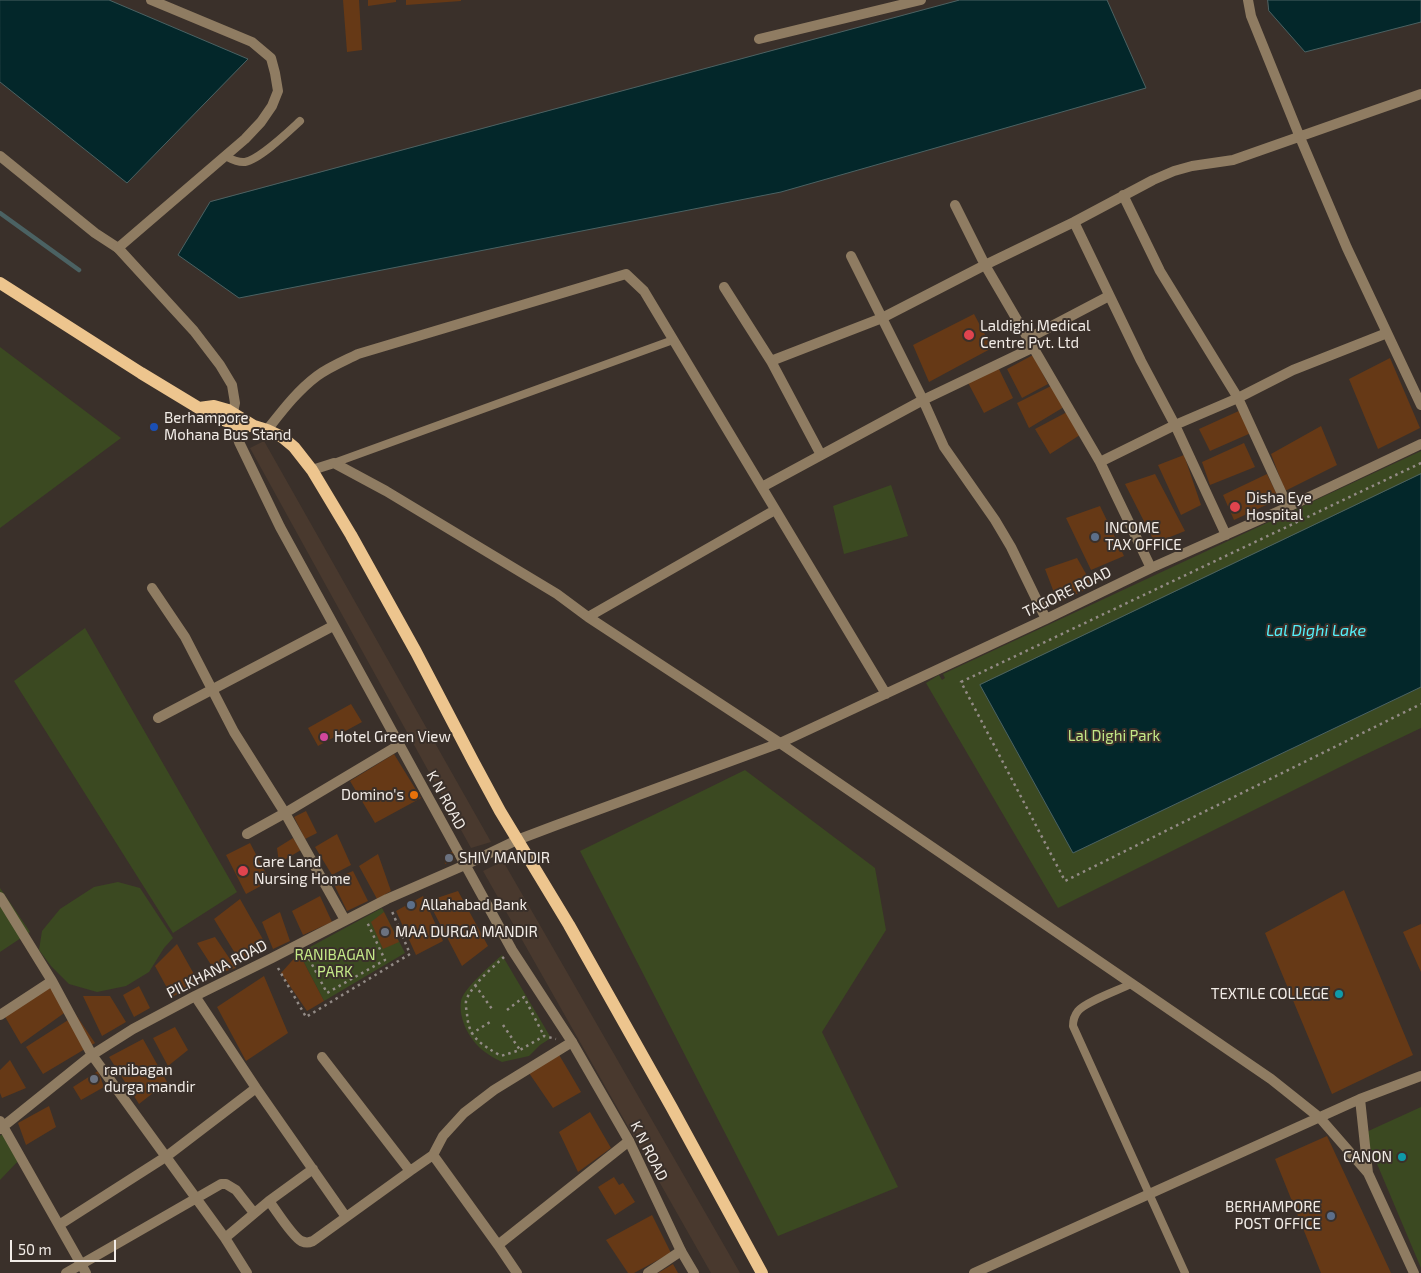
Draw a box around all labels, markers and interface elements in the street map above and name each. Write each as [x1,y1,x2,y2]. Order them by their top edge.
place label: Laldighi Medical Centre Pvt. Ltd [980,317,1090,352]
marker: Laldighi Medical Centre Pvt. Ltd [962,328,976,342]
place label: Berhampore Mohana Bus Stand [164,409,291,444]
marker: Berhampore Mohana Bus Stand [148,421,160,433]
place label: Disha Eye Hospital [1246,489,1312,524]
marker: Disha Eye Hospital [1228,500,1242,514]
place label: INCOME TAX OFFICE [1105,519,1182,554]
marker: INCOME TAX OFFICE [1089,531,1101,543]
street label: TAGORE ROAD [1020,563,1114,621]
water label: Lal Dighi Lake [1266,621,1366,641]
park label: Lal Dighi Park [1068,727,1160,745]
place label: Hotel Green View [334,728,451,746]
marker: Hotel Green View [318,731,330,743]
street label: K N ROAD [422,767,470,833]
place label: Domino's [341,786,404,804]
marker: Domino's [408,789,420,801]
place label: SHIV MANDIR [459,849,550,867]
marker: SHIV MANDIR [443,852,455,864]
place label: Care Land Nursing Home [254,853,351,888]
marker: Care Land Nursing Home [236,864,250,878]
place label: Allahabad Bank [421,896,527,914]
marker: Allahabad Bank [405,899,417,911]
place label: MAA DURGA MANDIR [395,923,538,941]
marker: MAA DURGA MANDIR [379,926,391,938]
street label: PILKHANA ROAD [164,936,270,1002]
park label: RANIBAGAN PARK [295,946,375,981]
place label: TEXTILE COLLEGE [1211,985,1329,1003]
marker: TEXTILE COLLEGE [1333,988,1345,1000]
place label: ranibagan durga mandir [104,1061,195,1096]
marker: ranibagan durga mandir [88,1073,100,1085]
street label: K N ROAD [626,1118,672,1184]
place label: CANON [1343,1148,1392,1166]
marker: CANON [1396,1151,1408,1163]
place label: BERHAMPORE POST OFFICE [1225,1198,1321,1233]
marker: BERHAMPORE POST OFFICE [1325,1210,1337,1222]
scale bar [12,1230,119,1262]
text: 50 m [18,1240,52,1258]

